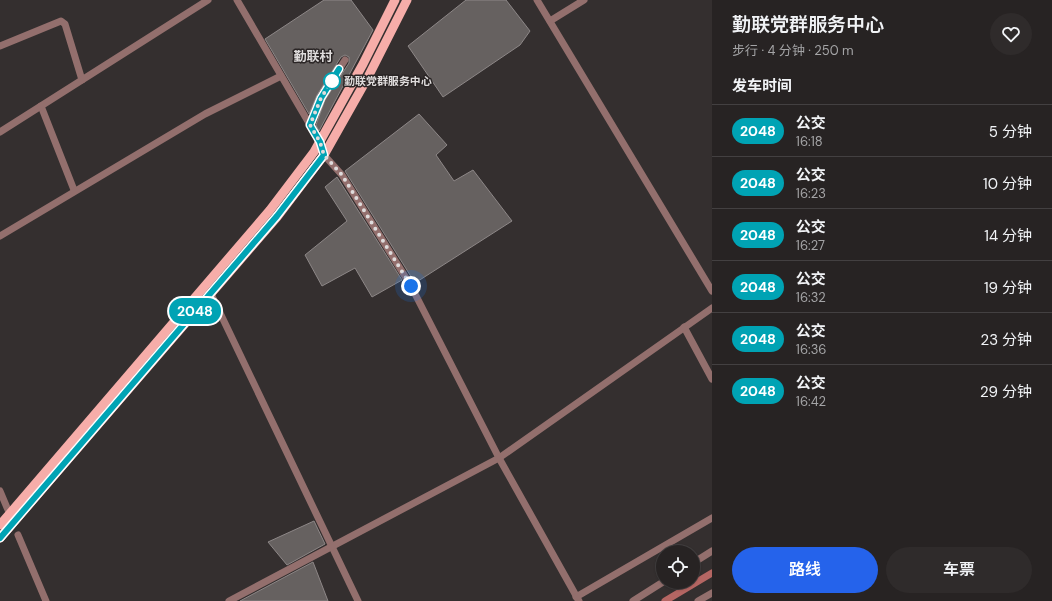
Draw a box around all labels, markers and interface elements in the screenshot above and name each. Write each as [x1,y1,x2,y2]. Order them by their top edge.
text: 勤联党群服务中心 [732,12,884,37]
button: heart [990,13,1032,55]
text: 步行 · 4 分钟 · 250 m [732,42,854,59]
district label: 勤联村 [293,48,333,65]
marker: 勤联党群服务中心 [323,72,341,90]
place label: 勤联党群服务中心 [344,74,432,88]
text: 发车时间 [732,76,792,96]
text: 公交 [796,113,826,133]
text: 2048 [740,122,776,140]
text: 5 分钟 [989,122,1032,142]
text: 16:18 [796,133,823,150]
text: 公交 [796,165,826,185]
text: 2048 [740,174,776,192]
text: 10 分钟 [983,174,1032,194]
text: 16:23 [796,185,826,202]
text: 公交 [796,217,826,237]
text: 2048 [740,226,776,244]
text: 14 分钟 [984,226,1032,246]
text: 16:27 [796,237,825,254]
text: 公交 [796,269,826,289]
your location [401,276,421,296]
text: 2048 [740,278,776,296]
text: 19 分钟 [984,278,1032,298]
text: 16:32 [796,289,826,306]
line badge: 2048 [167,298,223,324]
text: 2048 [177,302,213,320]
text: 公交 [796,321,826,341]
text: 2048 [740,330,776,348]
text: 23 分钟 [981,330,1032,350]
text: 16:36 [796,341,827,358]
text: 公交 [796,373,826,393]
text: 2048 [740,382,776,400]
text: 29 分钟 [980,382,1032,402]
text: 16:42 [796,393,826,410]
map controls [656,545,700,589]
button: locate [656,545,700,589]
button: 路线 [732,547,878,593]
button: 车票 [886,547,1032,593]

